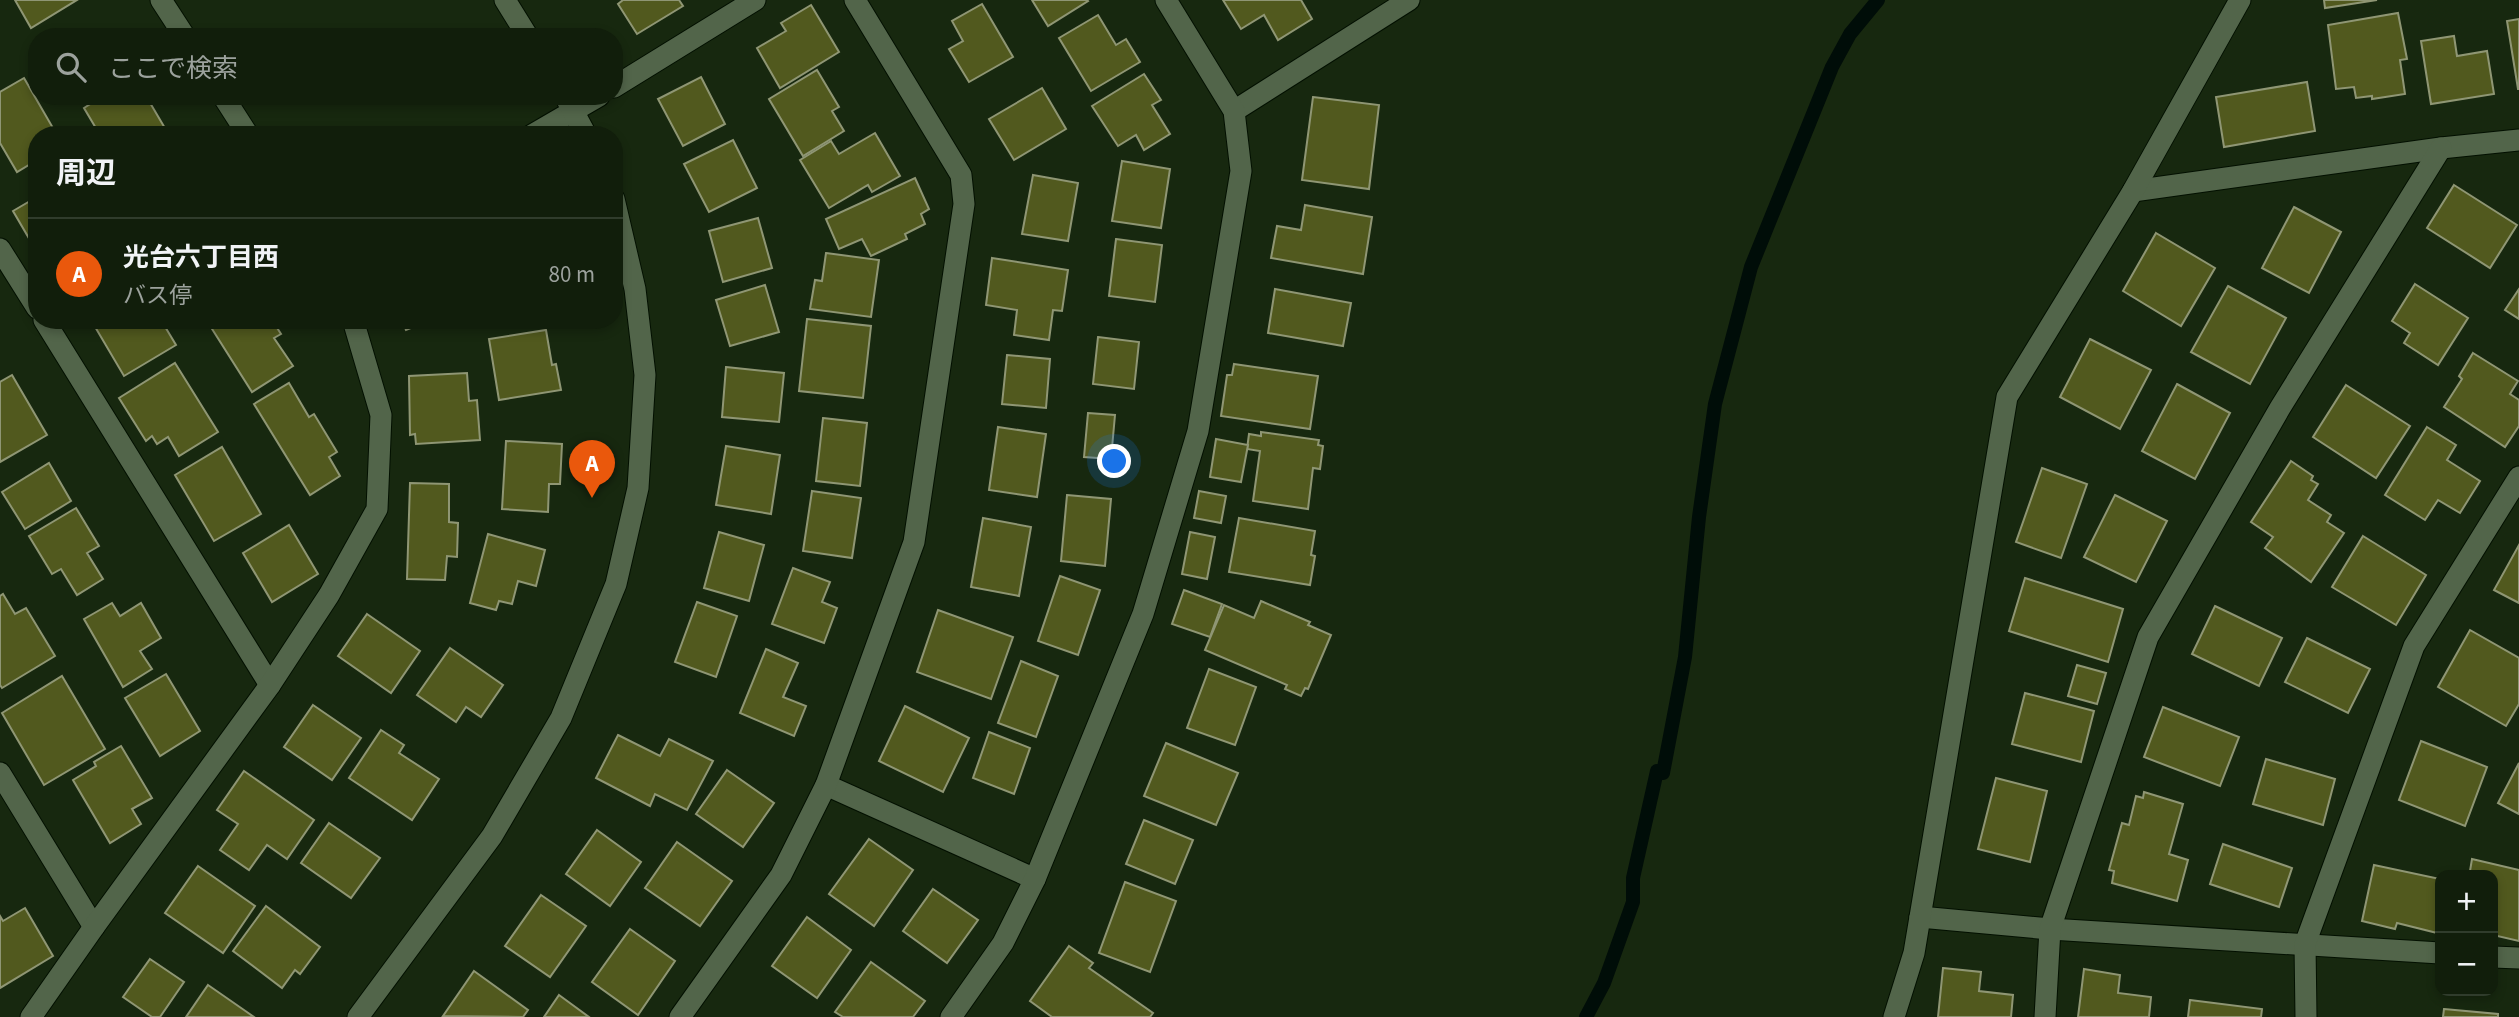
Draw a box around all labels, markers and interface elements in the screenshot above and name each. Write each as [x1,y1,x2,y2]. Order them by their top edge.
search box [28,28,623,105]
icon: search [52,48,90,86]
text: ここで検索 [108,50,238,87]
text: 周辺 [56,152,116,195]
text: 光台六丁目西 [123,239,279,276]
text: A [72,258,86,291]
text: 80 m [548,258,595,291]
text: バス停 [123,279,192,312]
pin: A [569,440,615,498]
your location [1097,444,1131,478]
map controls [2435,870,2498,996]
button: + [2435,870,2498,933]
button: − [2435,933,2498,996]

